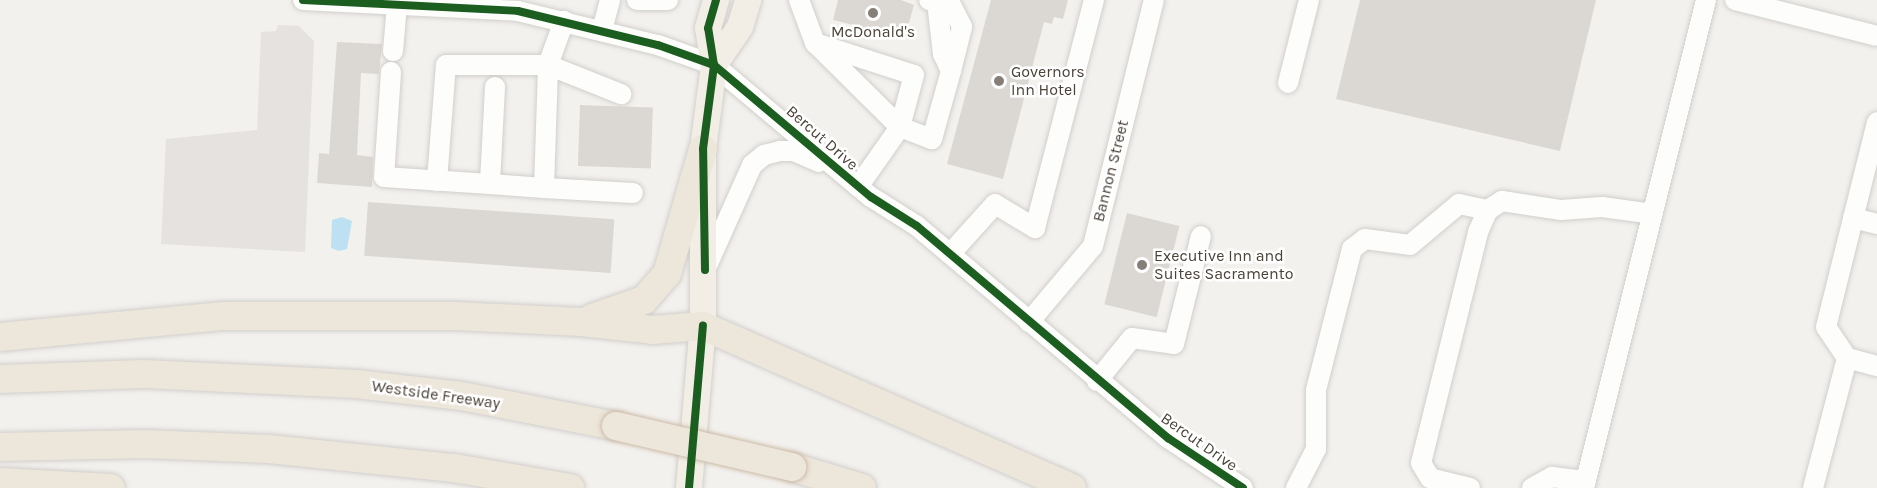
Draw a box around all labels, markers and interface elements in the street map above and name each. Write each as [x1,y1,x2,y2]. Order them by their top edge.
marker: McDonald's [866,6,880,20]
place label: McDonald's [831,22,915,42]
place label: Governors Inn Hotel [1011,62,1085,100]
marker: Governors Inn Hotel [992,74,1006,88]
street label: Bercut Drive [782,102,862,174]
street label: Bannon Street [1089,118,1133,224]
place label: Executive Inn and Suites Sacramento [1154,246,1293,284]
marker: Executive Inn and Suites Sacramento [1135,258,1149,272]
street label: Westside Freeway [371,376,501,414]
street label: Bercut Drive [1157,409,1241,475]

